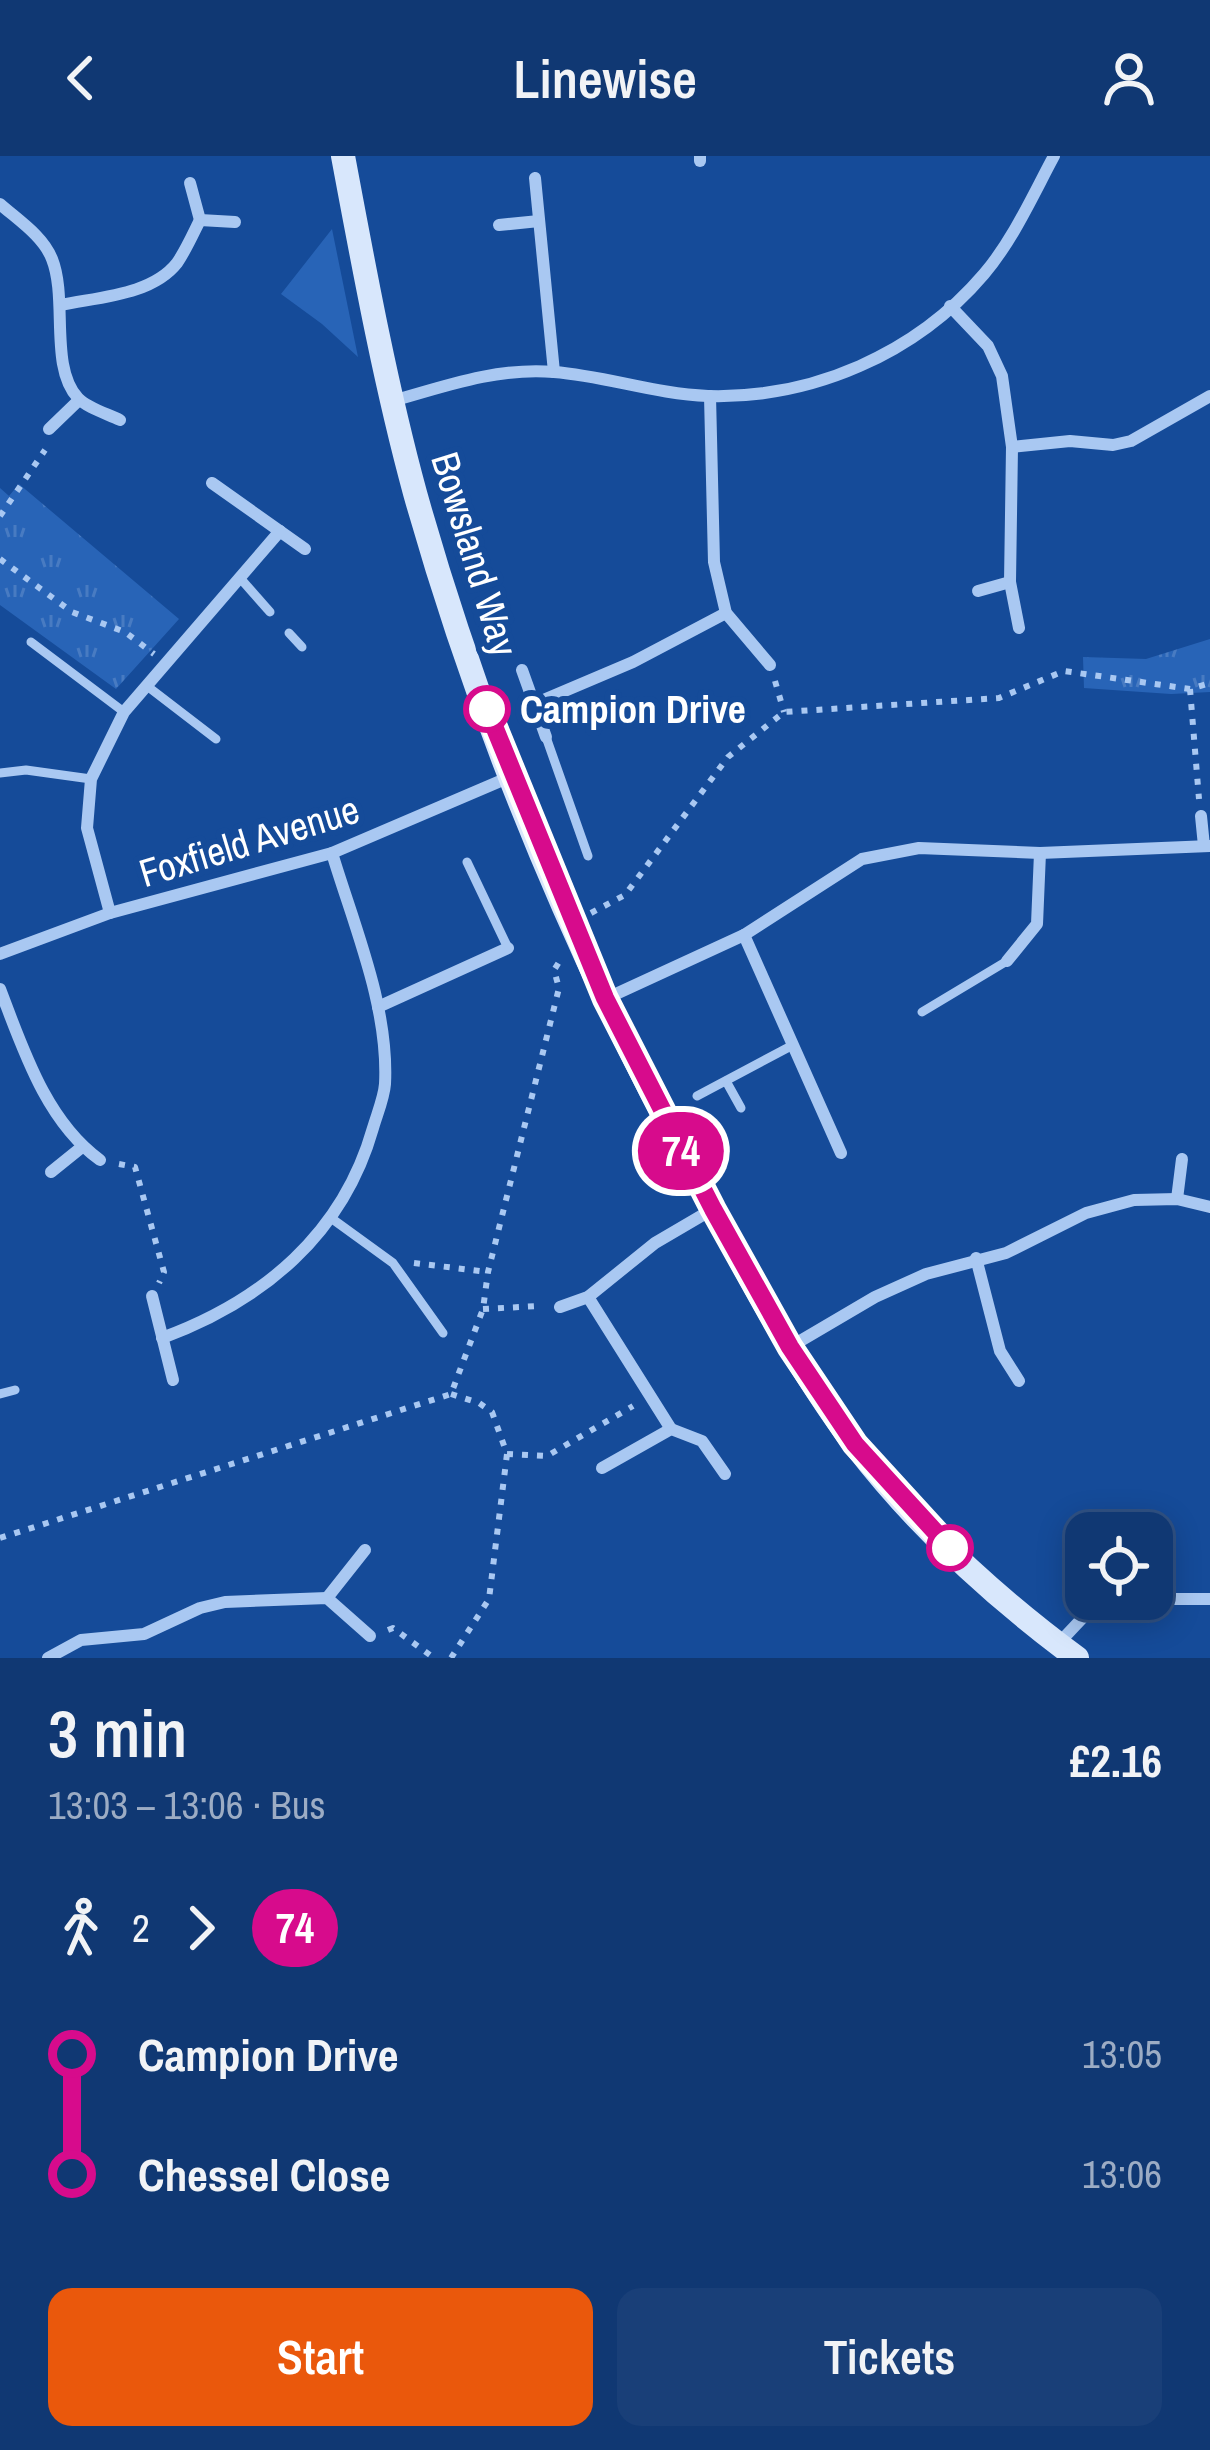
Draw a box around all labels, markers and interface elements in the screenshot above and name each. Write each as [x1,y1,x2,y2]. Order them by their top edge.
text: Linewise [513,42,697,115]
icon: back [48,45,114,111]
icon: person [1096,45,1162,111]
street label: Bowsland Way [419,446,531,662]
place label: Campion Drive [520,683,746,735]
marker: Campion Drive [465,687,509,731]
street label: Foxfield Avenue [133,783,365,899]
line badge: 74 [627,1112,735,1190]
text: 74 [662,1123,700,1179]
map controls [1065,1512,1173,1620]
button: locate [1065,1512,1173,1620]
unlabelled marker [928,1526,972,1570]
text: 3 min [48,1689,187,1778]
text: £2.16 [1070,1730,1162,1791]
text: 13:03 – 13:06 · Bus [48,1779,325,1831]
icon: walk [48,1895,114,1961]
icon: forward [168,1895,234,1961]
text: 74 [276,1900,314,1956]
text: 2 [132,1902,150,1954]
text: Campion Drive [138,2024,398,2085]
text: 13:05 [1082,2028,1162,2080]
text: Chessel Close [138,2144,390,2205]
text: 13:06 [1082,2148,1162,2200]
button: Start [48,2288,593,2426]
button: Tickets [617,2288,1162,2426]

